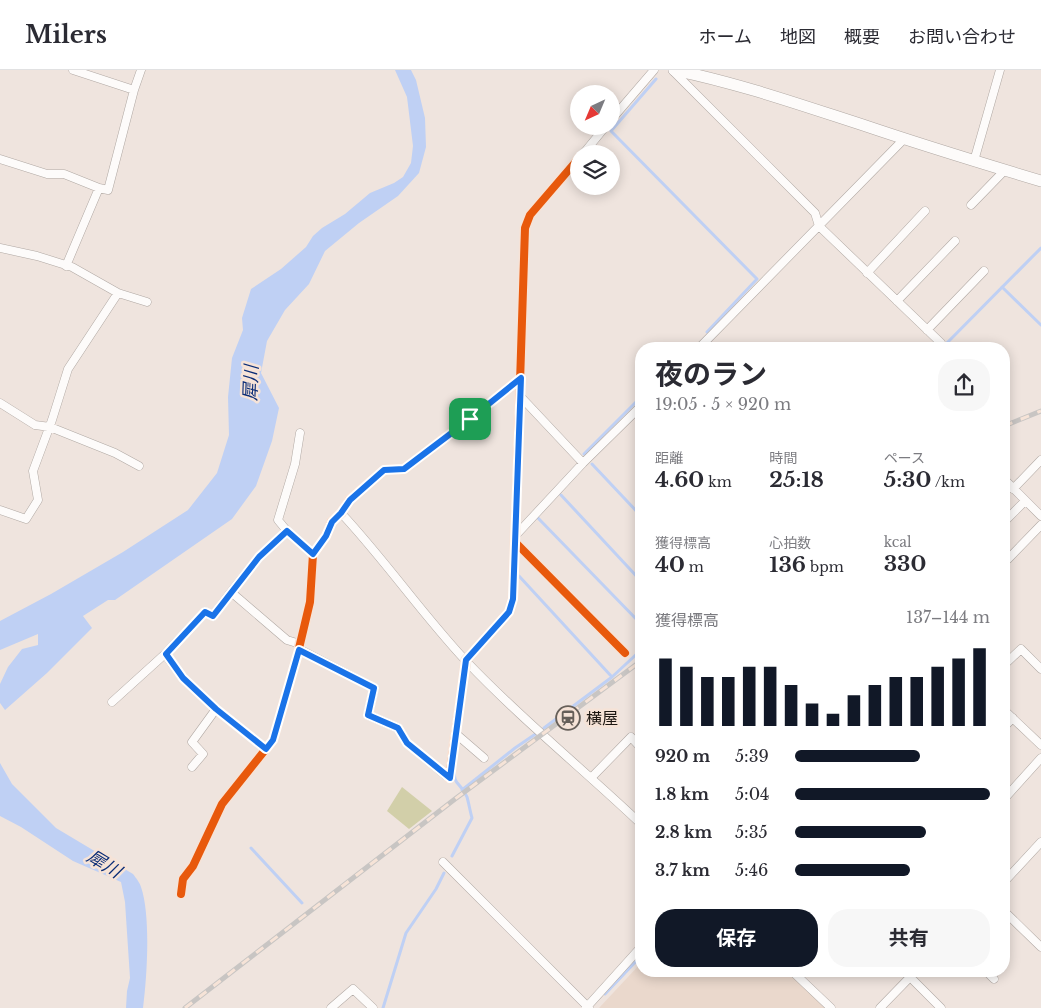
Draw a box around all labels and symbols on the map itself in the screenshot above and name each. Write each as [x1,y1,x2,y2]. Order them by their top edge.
north arrow [570,85,620,135]
water label: 犀川 [239,363,263,401]
pin [449,398,491,440]
station icon: 横屋 [555,705,581,731]
place label: 横屋 [586,708,618,728]
water label: 犀川 [83,845,127,884]

